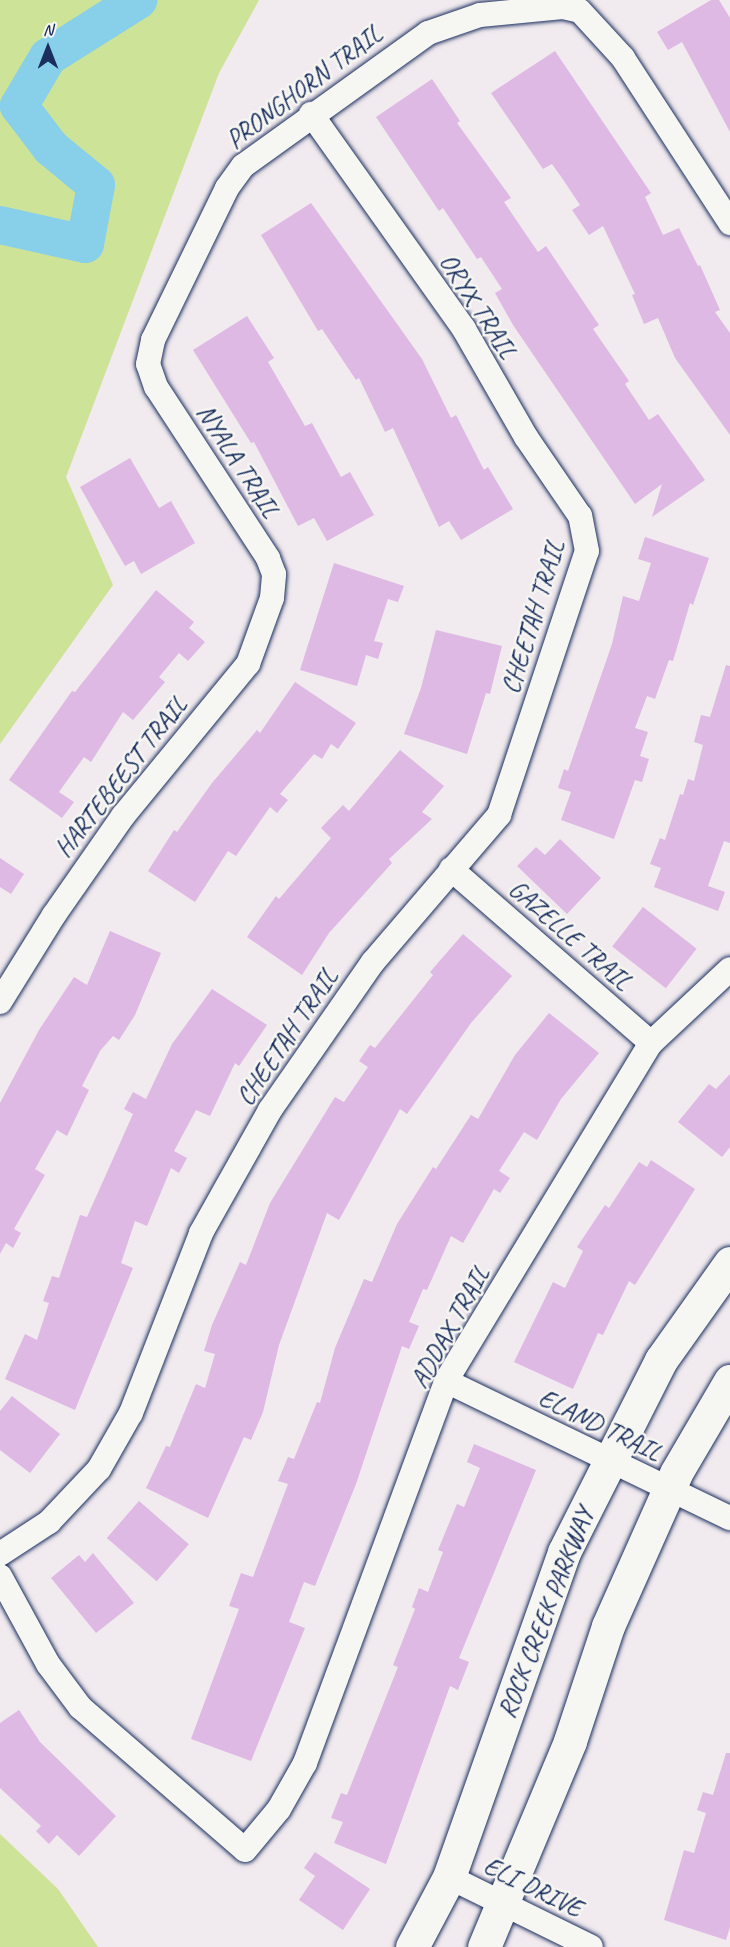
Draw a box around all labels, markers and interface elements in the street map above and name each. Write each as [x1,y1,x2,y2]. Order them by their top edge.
north arrow [18,18,78,78]
street label: PRONGHORN TRAIL [220,18,388,156]
text: N [43,20,53,40]
street label: ORYX TRAIL [433,248,523,364]
street label: NYALA TRAIL [190,398,286,524]
street label: CHEETAH TRAIL [495,537,571,697]
street label: HARTEBEEST TRAIL [48,690,194,864]
street label: GAZELLE TRAIL [502,873,638,997]
street label: CHEETAH TRAIL [230,963,344,1111]
street label: ADDAX TRAIL [404,1260,496,1394]
street label: ELAND TRAIL [533,1382,667,1468]
street label: ROCK CREEK PARKWAY [491,1503,601,1723]
street label: ELI DRIVE [478,1850,588,1924]

